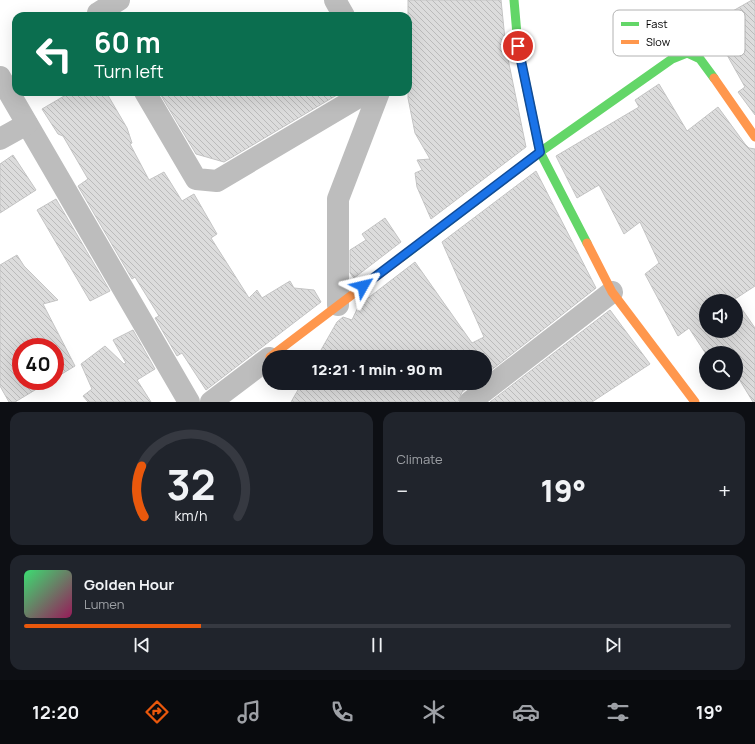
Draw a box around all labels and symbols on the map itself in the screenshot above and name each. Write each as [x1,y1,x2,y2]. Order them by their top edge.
legend [613,10,745,56]
text: Fast [646,16,668,31]
pin [501,29,535,63]
text: Slow [646,34,671,49]
position arrow [342,265,384,307]
speed limit sign: 40 [12,338,64,390]

